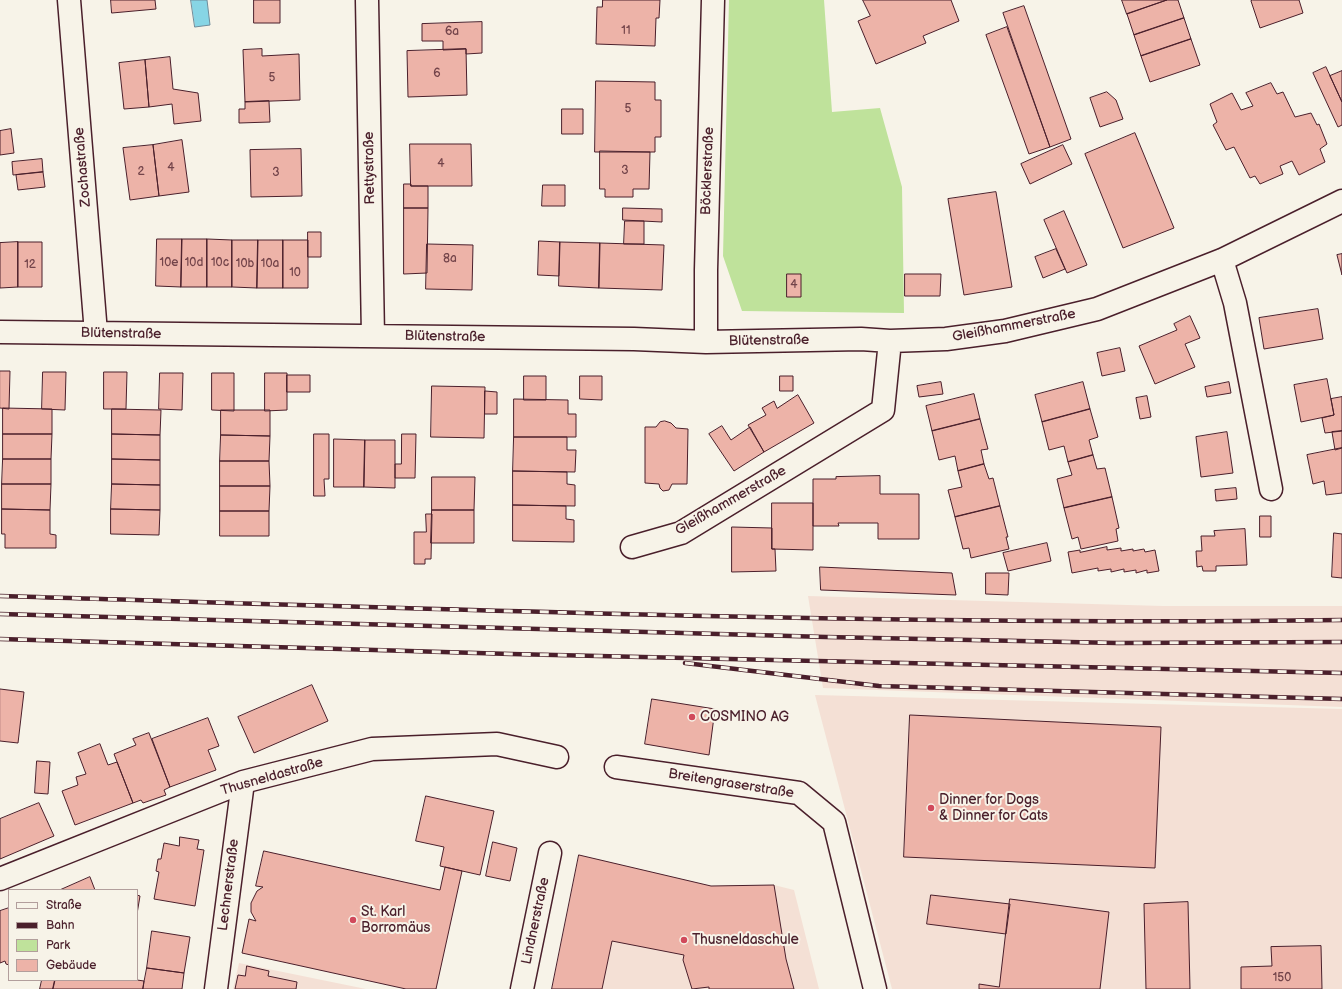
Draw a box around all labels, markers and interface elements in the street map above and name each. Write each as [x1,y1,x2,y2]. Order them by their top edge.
house number: 11 [621,24,631,38]
house number: 6a [445,25,459,39]
house number: 6 [433,67,441,81]
house number: 5 [269,71,275,85]
house number: 5 [625,102,631,116]
street label: Zochastraße [71,127,95,207]
street label: Böcklerstraße [698,127,718,215]
street label: Rettystraße [361,131,379,205]
house number: 4 [437,157,445,171]
house number: 4 [167,161,175,175]
house number: 3 [621,164,629,178]
house number: 2 [137,165,145,179]
house number: 3 [272,166,280,180]
house number: 8a [443,252,457,266]
house number: 10e [160,256,178,270]
house number: 10d [185,256,203,270]
house number: 10c [211,256,229,270]
house number: 10b [236,257,254,271]
house number: 10a [261,257,279,271]
house number: 12 [24,258,36,272]
house number: 10 [289,266,301,280]
house number: 4 [790,278,798,292]
street label: Gleißhammerstraße [951,306,1077,346]
street label: Blütenstraße [81,325,161,343]
street label: Blütenstraße [405,328,485,346]
street label: Blütenstraße [729,332,809,350]
street label: Gleißhammerstraße [673,462,789,540]
place label: COSMINO AG [700,709,789,725]
marker: COSMINO AG [687,712,697,722]
street label: Thusneldastraße [219,754,325,800]
street label: Breitengraserstraße [667,766,795,802]
place label: Dinner for Dogs & Dinner for Cats [939,792,1048,824]
marker: Dinner for Dogs & Dinner for Cats [926,803,936,813]
street label: Lechnerstraße [215,838,243,932]
street label: Lindnerstraße [519,876,553,966]
legend [8,889,138,981]
text: Straße [46,898,82,913]
place label: St. Karl Borromäus [361,904,431,936]
marker: St. Karl Borromäus [348,915,358,925]
text: Bahn [46,918,74,933]
place label: Thusneldaschule [692,932,799,948]
marker: Thusneldaschule [679,935,689,945]
text: Park [46,938,70,953]
text: Gebäude [46,958,96,973]
house number: 150 [1273,971,1291,985]

